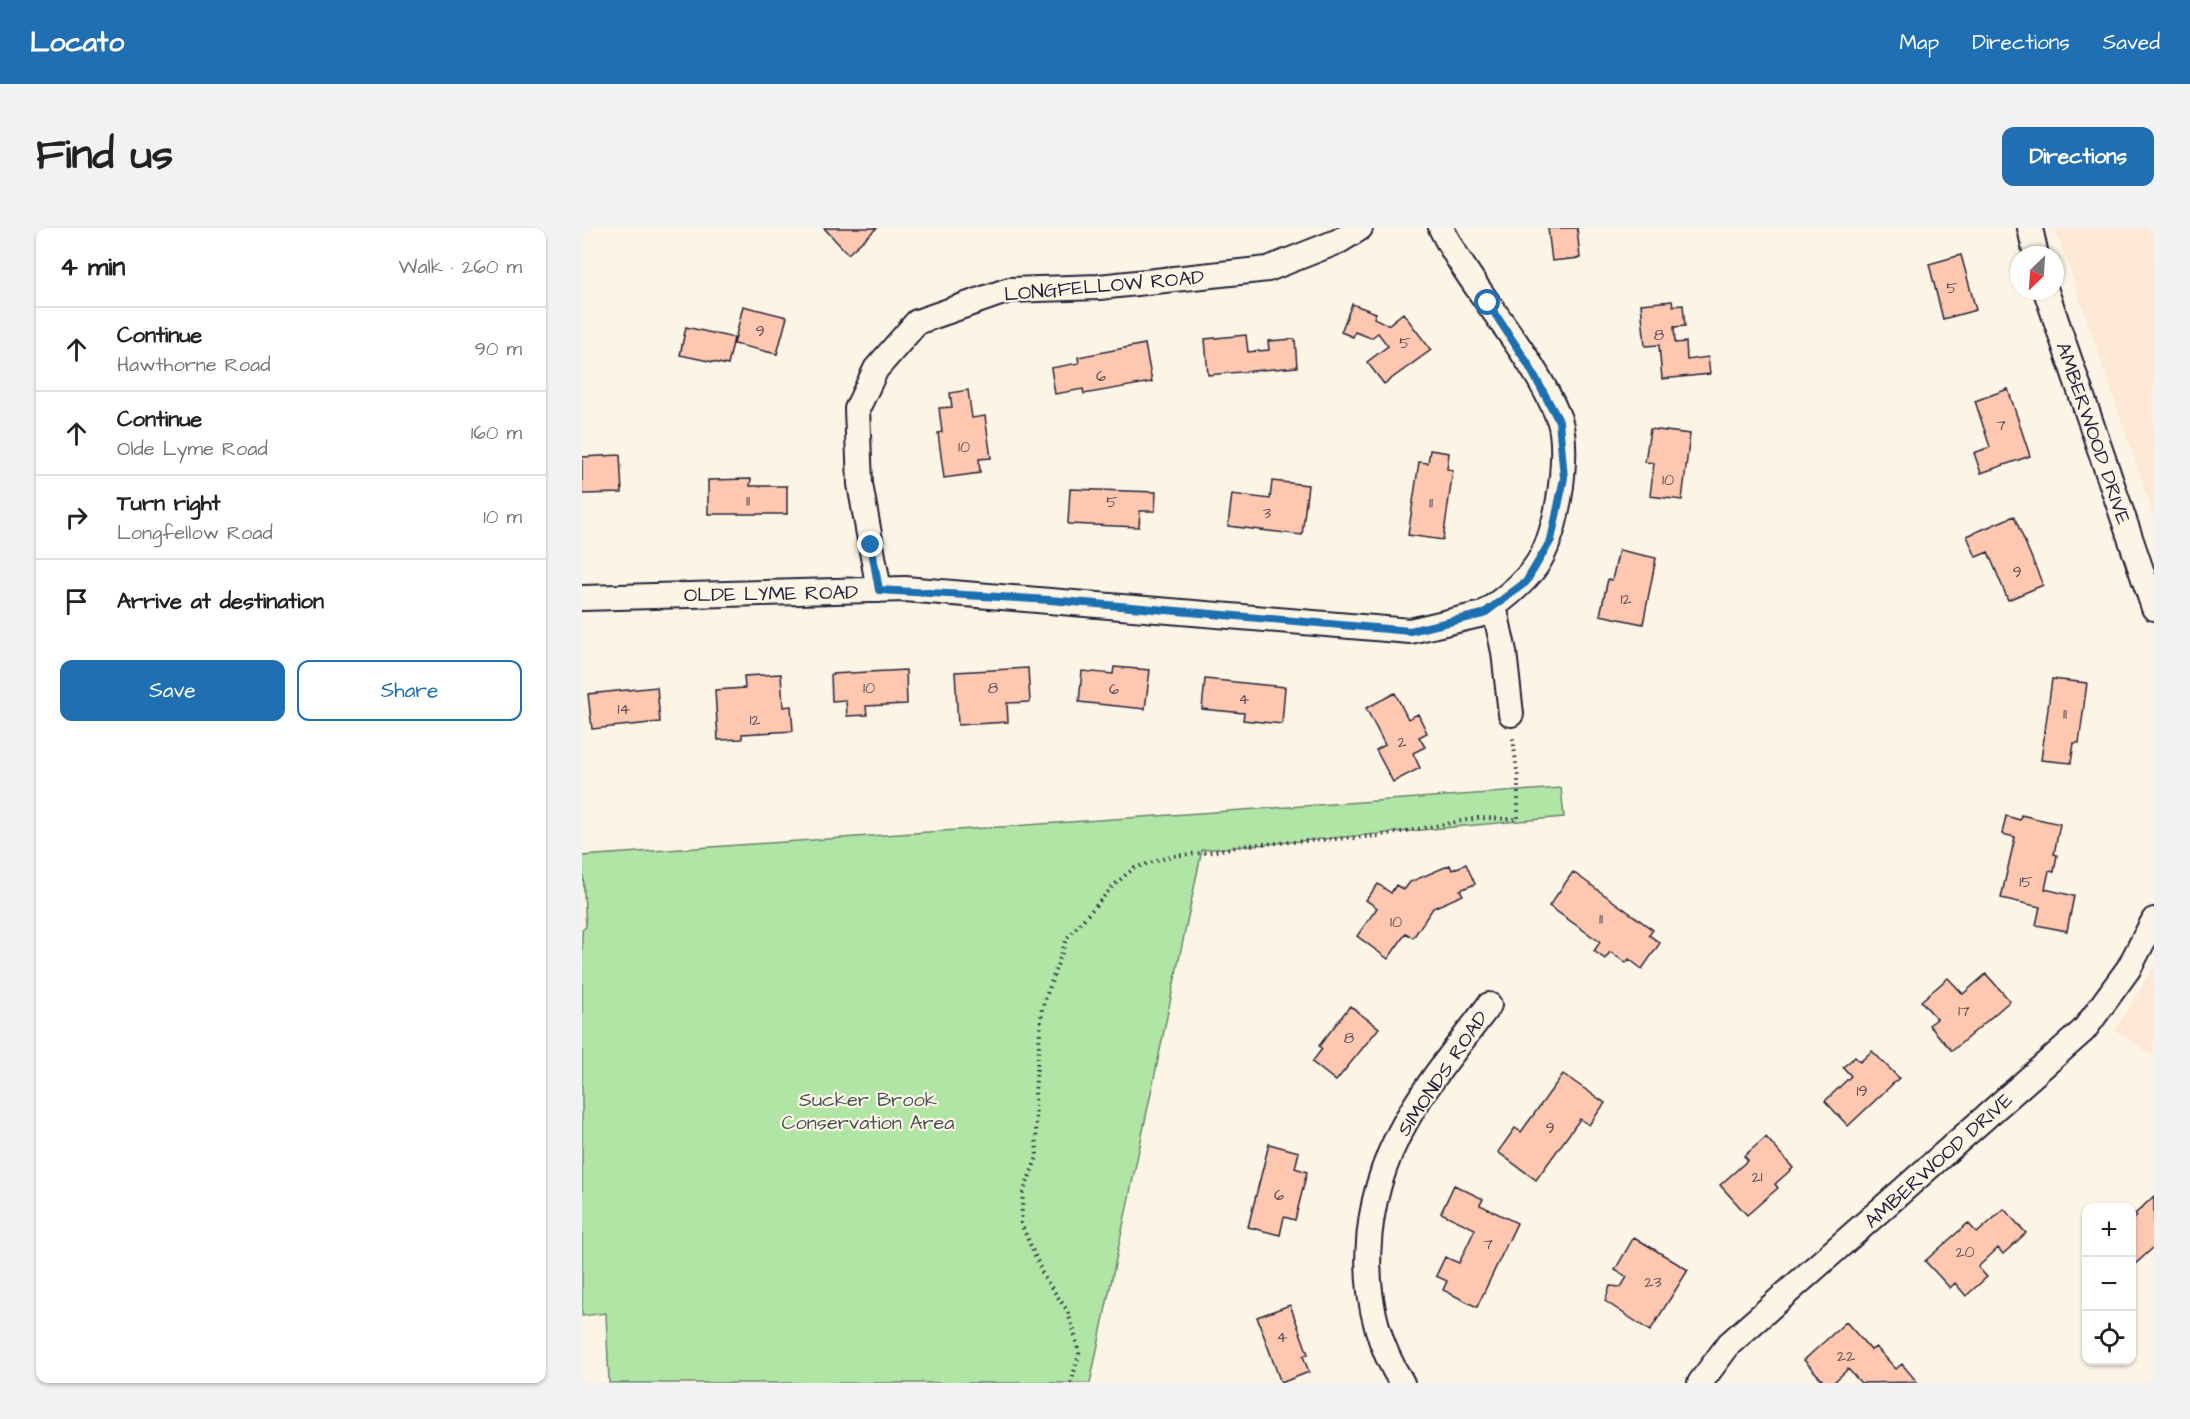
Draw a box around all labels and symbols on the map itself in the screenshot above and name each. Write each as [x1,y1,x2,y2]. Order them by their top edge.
north arrow [2010,246,2064,300]
street label: LONGFELLOW ROAD [1003,263,1205,309]
house number: 5 [1946,277,1958,299]
route start [1474,289,1500,315]
house number: 9 [755,320,765,342]
house number: 8 [1654,324,1664,346]
house number: 5 [1399,332,1411,354]
street label: AMBERWOOD DRIVE [2049,339,2137,528]
house number: 6 [1096,365,1106,387]
house number: 7 [1996,414,2006,436]
house number: 10 [958,436,970,458]
house number: 10 [1662,469,1674,491]
house number: 11 [746,490,750,512]
house number: 5 [1106,491,1118,513]
house number: 11 [1429,492,1433,514]
house number: 3 [1263,502,1271,524]
route end [857,531,883,557]
house number: 9 [2012,561,2022,583]
street label: OLDE LYME ROAD [684,578,858,610]
house number: 12 [1620,588,1632,610]
house number: 10 [863,677,875,699]
house number: 8 [988,677,998,699]
house number: 6 [1109,678,1119,700]
house number: 4 [1239,688,1250,710]
house number: 14 [618,698,631,720]
house number: 11 [2063,703,2067,725]
house number: 12 [749,709,761,731]
house number: 2 [1397,731,1407,753]
house number: 15 [2019,871,2033,893]
house number: 11 [1599,908,1603,930]
house number: 10 [1390,911,1402,933]
house number: 17 [1958,1000,1970,1022]
street label: SIMONDS ROAD [1391,1005,1495,1142]
house number: 8 [1344,1027,1354,1049]
house number: 19 [1856,1080,1868,1102]
park label: Sucker Brook Conservation Area [781,1086,955,1137]
street label: AMBERWOOD DRIVE [1858,1086,2019,1235]
house number: 9 [1545,1117,1555,1139]
house number: 21 [1751,1166,1763,1188]
house number: 6 [1274,1184,1284,1206]
house number: 7 [1483,1233,1493,1255]
house number: 20 [1955,1241,1975,1263]
house number: 23 [1644,1271,1662,1293]
house number: 4 [1277,1326,1288,1348]
house number: 22 [1837,1345,1855,1367]

